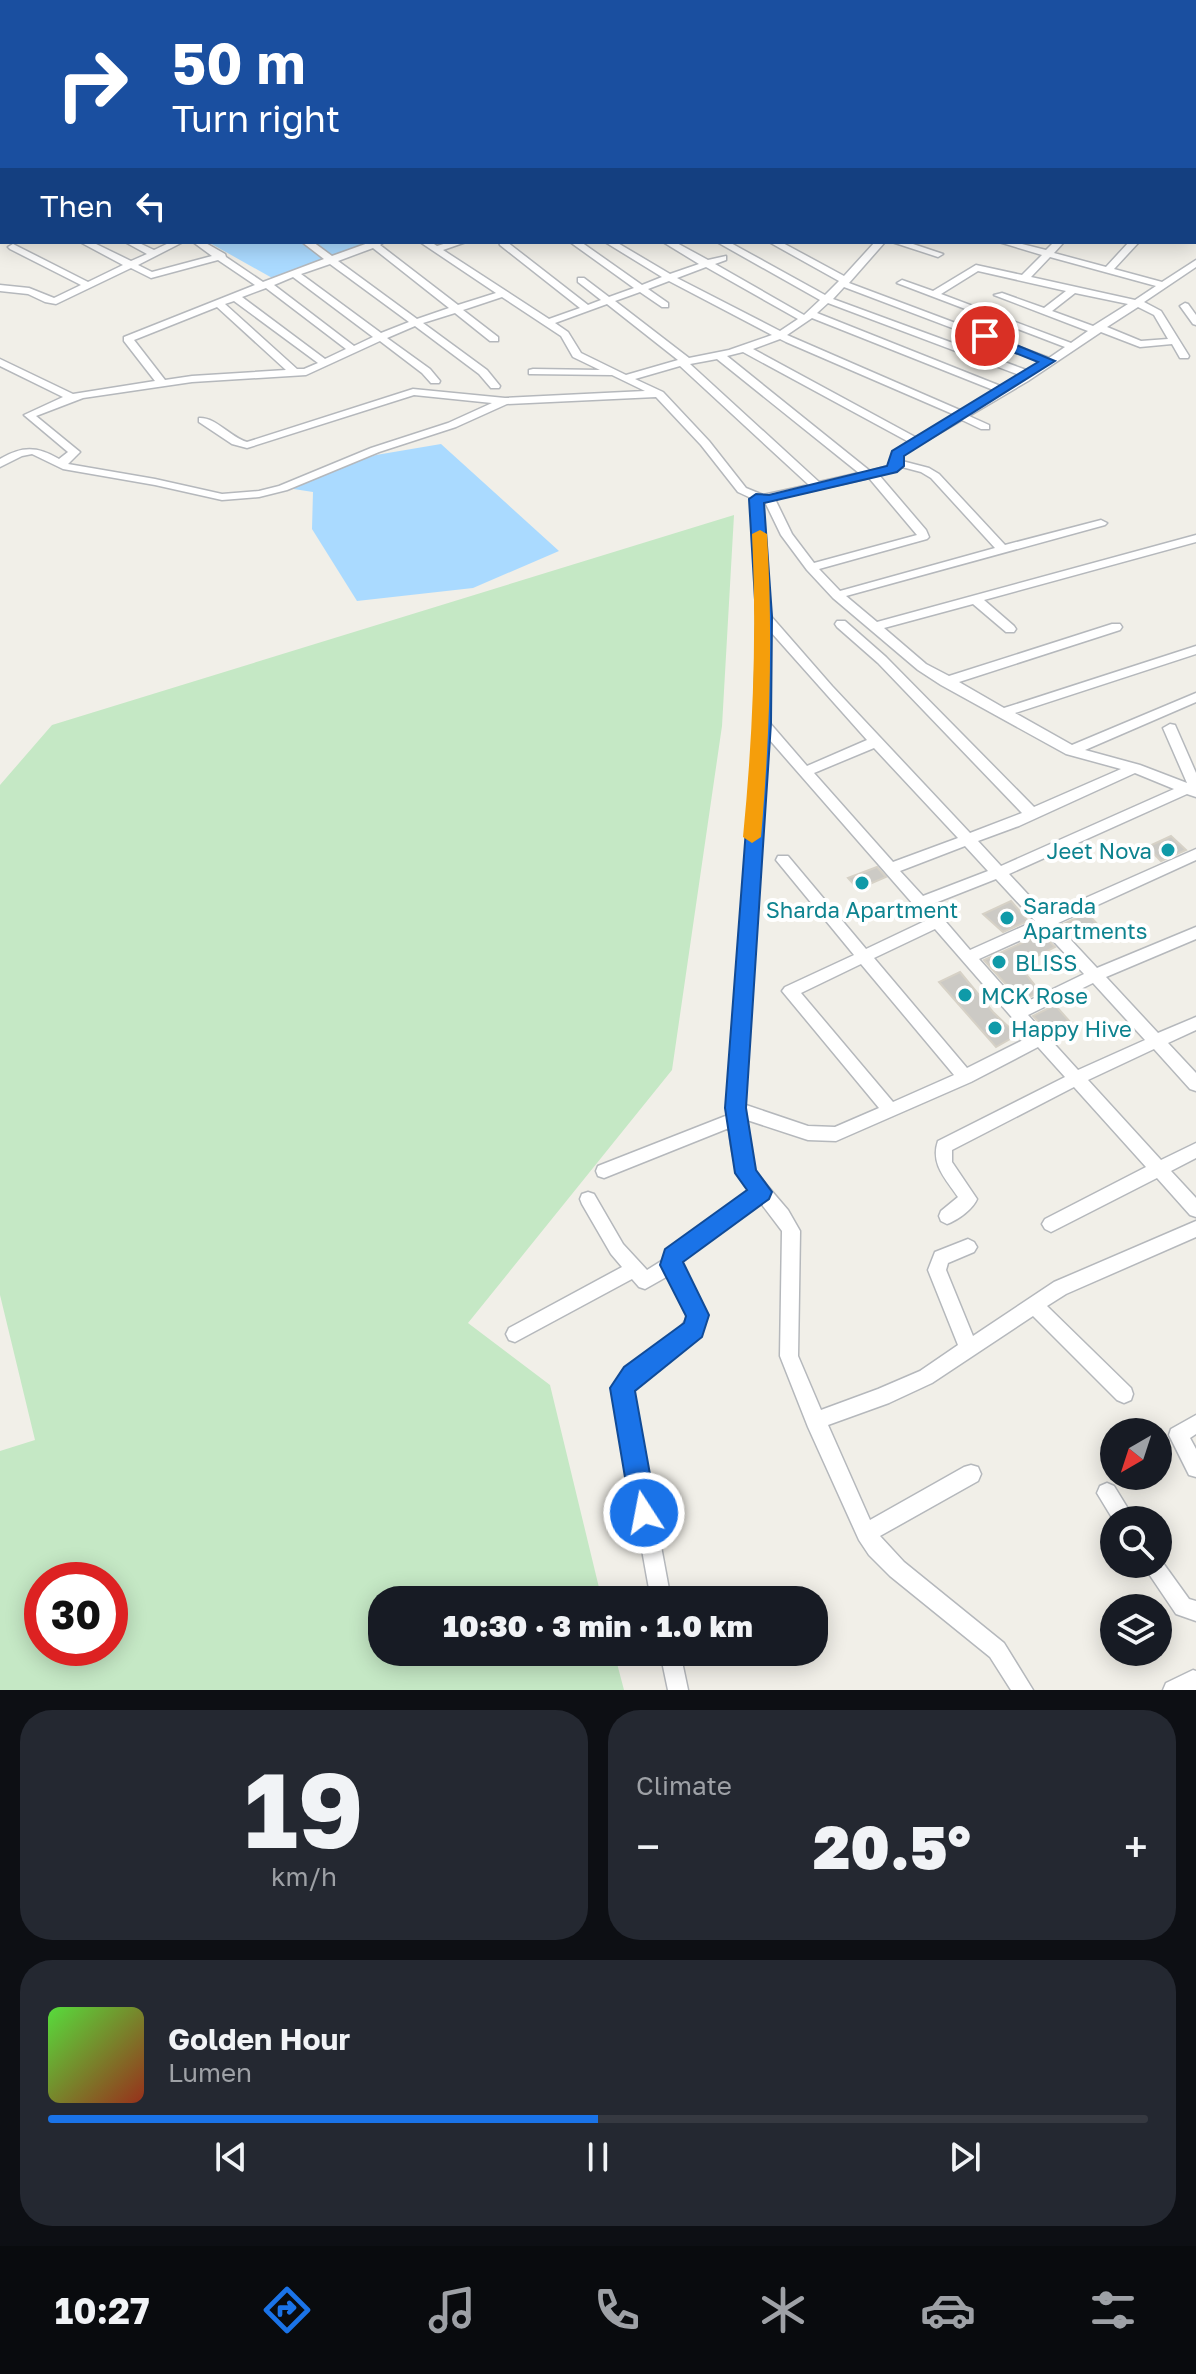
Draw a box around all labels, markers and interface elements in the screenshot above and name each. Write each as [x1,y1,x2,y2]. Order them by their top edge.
text: 50 m [172,29,306,96]
icon: right [40,32,144,136]
text: Turn right [172,97,340,140]
icon: left [129,184,173,228]
text: Then [40,188,113,224]
pin [951,302,1019,370]
icon: arrive [963,314,1007,358]
place label: Jeet Nova [1046,837,1152,864]
marker: Jeet Nova [1159,841,1177,859]
marker: Sharda Apartment [853,874,871,892]
place label: Sarada Apartments [1023,892,1148,944]
place label: Sharda Apartment [766,896,958,923]
marker: Sarada Apartments [998,909,1016,927]
place label: BLISS [1015,949,1077,976]
marker: BLISS [990,953,1008,971]
place label: MCK Rose [981,982,1088,1009]
marker: MCK Rose [956,986,974,1004]
place label: Happy Hive [1011,1015,1132,1042]
marker: Happy Hive [986,1019,1004,1037]
north arrow [1100,1418,1172,1490]
map controls [1100,1418,1172,1666]
position arrow [602,1471,686,1555]
button: search [1100,1506,1172,1578]
speed limit sign: 30 [24,1562,128,1666]
button: layers [1100,1594,1172,1666]
text: 10:30 · 3 min · 1.0 km [443,1608,753,1644]
text: 19 [244,1746,364,1871]
text: Climate [636,1770,732,1801]
text: 20.5° [813,1810,971,1882]
text: − [636,1820,660,1873]
text: + [1124,1820,1148,1873]
text: km/h [271,1861,337,1892]
text: Golden Hour [168,2021,350,2057]
text: Lumen [168,2057,252,2088]
icon: previous [209,2135,253,2179]
icon: pause [576,2135,620,2179]
icon: next [943,2135,987,2179]
icon: directions [259,2282,315,2338]
icon: music [424,2282,480,2338]
icon: phone [589,2282,645,2338]
icon: climate [755,2282,811,2338]
icon: car [920,2282,976,2338]
icon: filters [1085,2282,1141,2338]
text: 10:27 [55,2289,150,2332]

